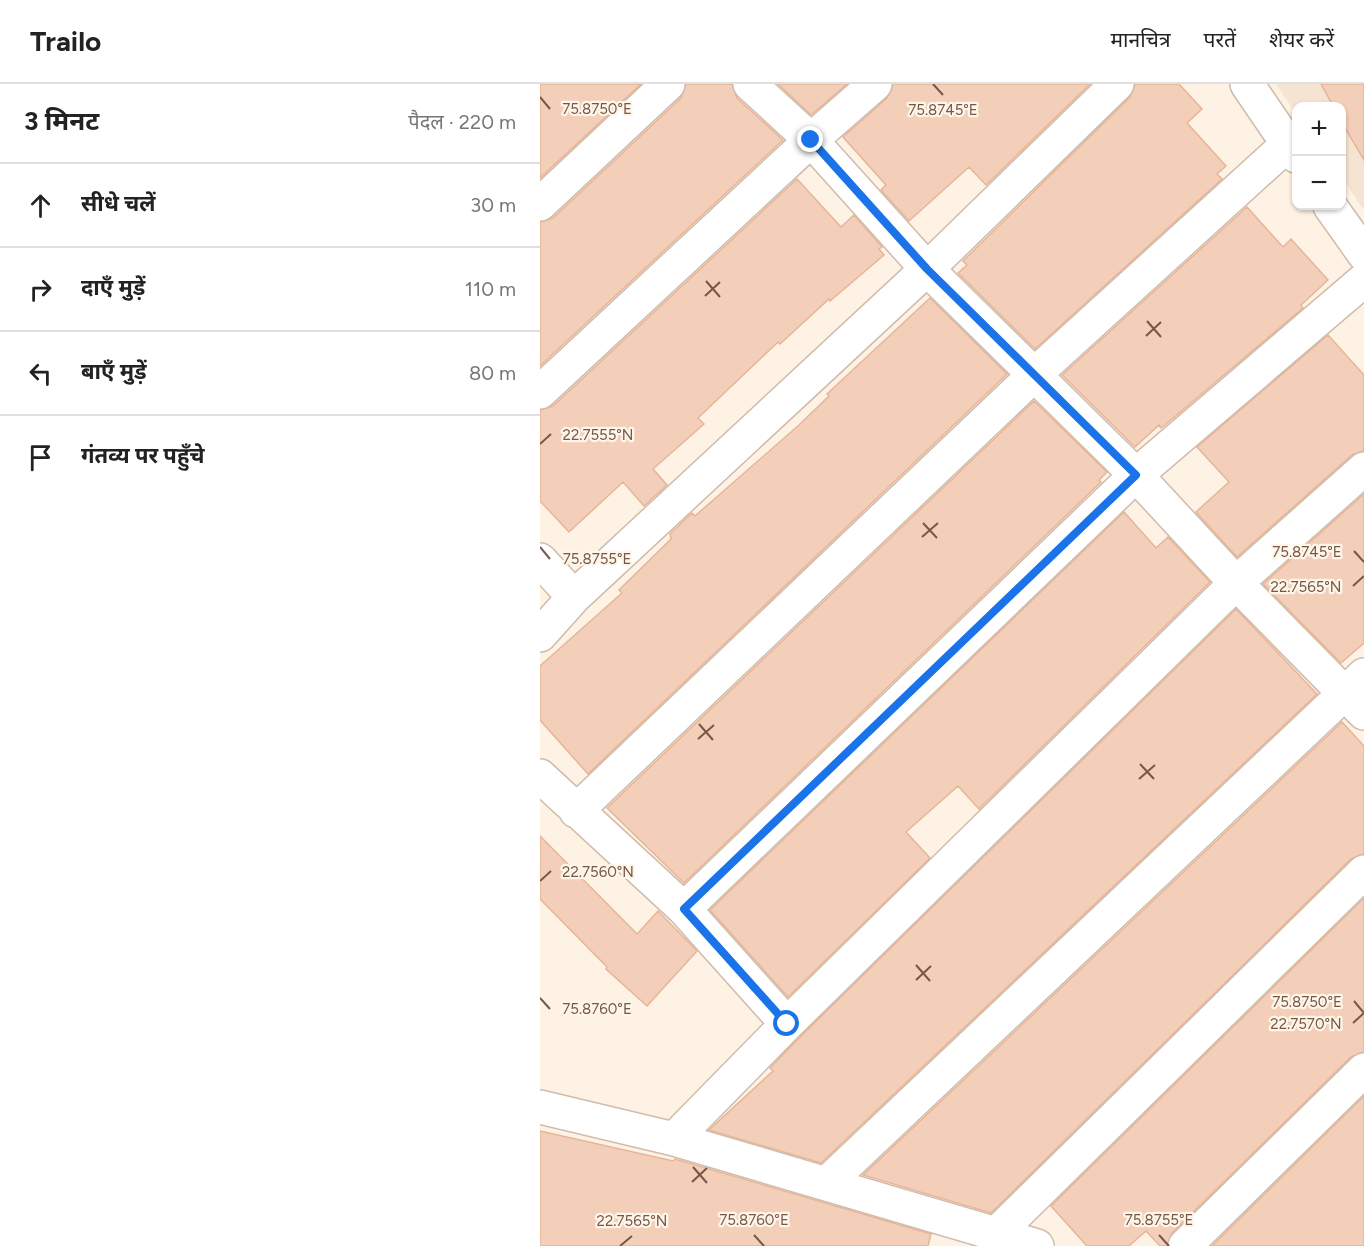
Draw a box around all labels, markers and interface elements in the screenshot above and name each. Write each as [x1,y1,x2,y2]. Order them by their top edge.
text: Trailo [30,24,101,58]
text: मानचित्र [1111,27,1171,52]
text: परतें [1204,27,1236,52]
text: शेयर करें [1269,27,1334,52]
text: 75.8750°E [562,100,632,118]
text: 75.8745°E [908,101,978,119]
map controls [1292,102,1346,210]
button: + [1292,102,1346,156]
text: 3 मिनट [24,105,99,137]
text: पैदल · 220 m [408,110,516,134]
route end [797,126,823,152]
button: − [1292,156,1346,210]
icon: ahead [24,189,57,222]
text: सीधे चलें [81,190,156,217]
text: 30 m [470,193,516,217]
icon: right [24,273,57,306]
text: दाएँ मुड़ें [81,274,145,301]
text: 110 m [465,277,516,301]
icon: left [24,357,57,390]
text: बाएँ मुड़ें [81,358,147,385]
text: 80 m [469,361,516,385]
text: 22.7555°N [563,426,633,444]
icon: arrive [24,441,57,474]
text: गंतव्य पर पहुँचे [81,442,205,469]
text: 75.8745°E [1272,543,1342,561]
text: 75.8755°E [563,550,631,568]
text: 22.7565°N [1271,578,1341,596]
text: 22.7560°N [562,863,634,881]
text: 75.8750°E [1272,993,1342,1011]
text: 75.8760°E [562,1000,632,1018]
route start [773,1010,799,1036]
text: 22.7570°N [1270,1015,1342,1033]
text: 75.8760°E [719,1211,789,1229]
text: 75.8755°E [1125,1211,1193,1229]
text: 22.7565°N [597,1212,667,1230]

